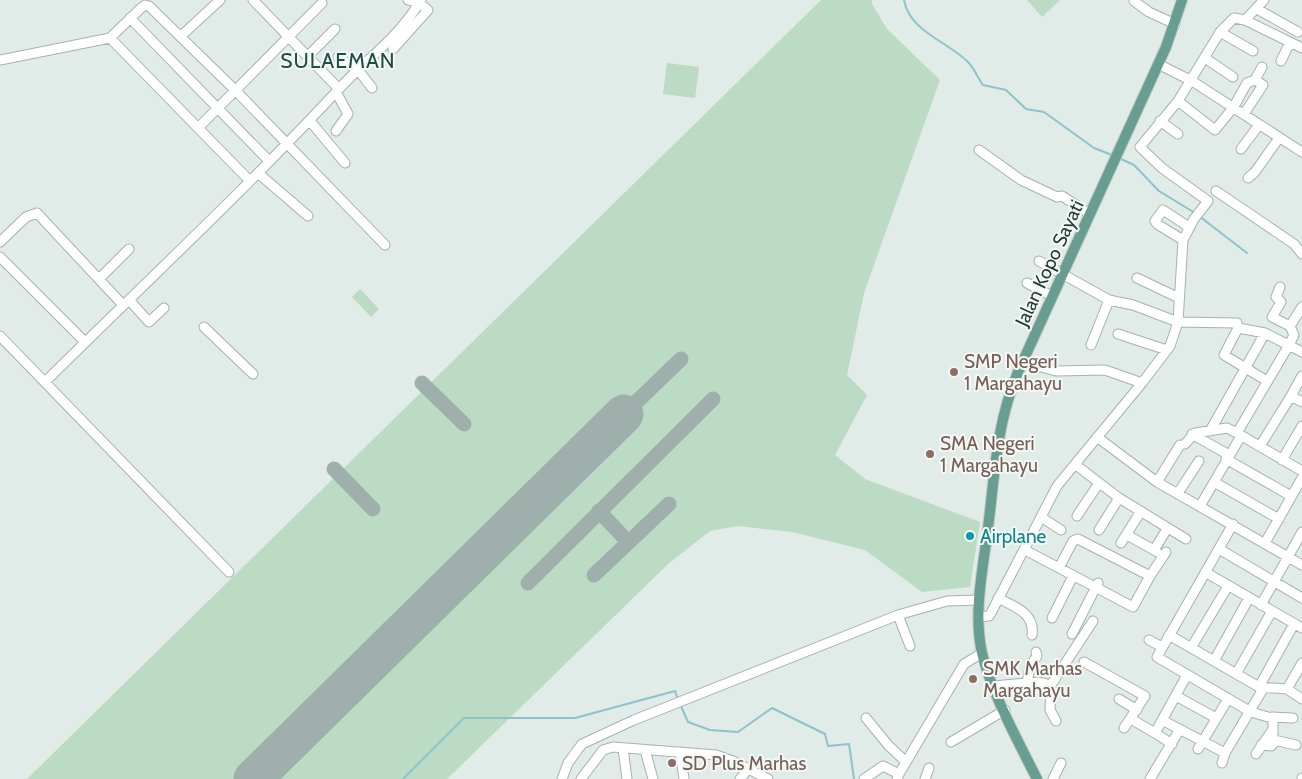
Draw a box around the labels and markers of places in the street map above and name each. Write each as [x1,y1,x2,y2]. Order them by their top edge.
place label: SMP Negeri 1 Margahayu [964,350,1062,395]
marker: SMP Negeri 1 Margahayu [948,366,960,378]
place label: SMA Negeri 1 Margahayu [940,432,1038,477]
marker: SMA Negeri 1 Margahayu [924,448,936,460]
place label: Airplane [980,525,1047,548]
marker: Airplane [964,530,976,542]
place label: SMK Marhas Margahayu [983,657,1082,702]
marker: SMK Marhas Margahayu [967,673,979,685]
place label: SD Plus Marhas [682,752,806,775]
marker: SD Plus Marhas [666,757,678,769]

